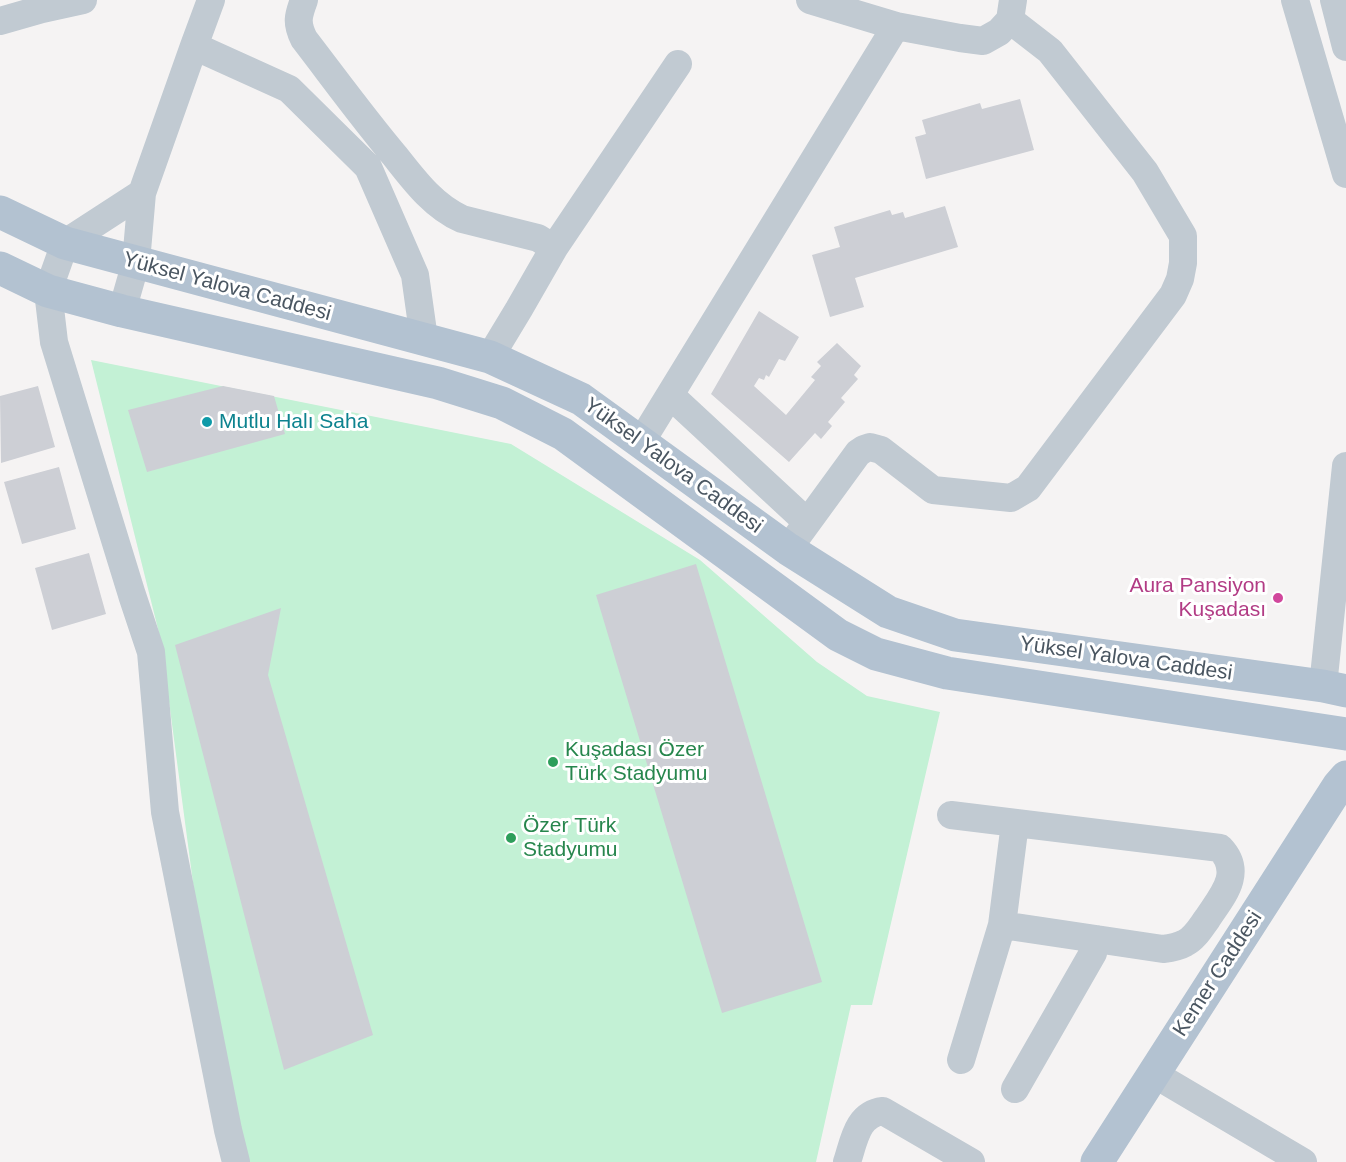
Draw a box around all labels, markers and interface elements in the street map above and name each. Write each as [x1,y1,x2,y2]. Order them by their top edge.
street label: Yüksel Yalova Caddesi [120,247,334,327]
street label: Yüksel Yalova Caddesi [579,393,767,539]
place label: Mutlu Halı Saha [219,409,368,435]
marker: Mutlu Halı Saha [200,415,214,429]
place label: Aura Pansiyon Kuşadası [1129,573,1266,623]
marker: Aura Pansiyon Kuşadası [1271,591,1285,605]
street label: Yüksel Yalova Caddesi [1018,632,1234,686]
place label: Kuşadası Özer Türk Stadyumu [565,737,707,787]
marker: Kuşadası Özer Türk Stadyumu [546,755,560,769]
place label: Özer Türk Stadyumu [523,813,618,863]
marker: Özer Türk Stadyumu [504,831,518,845]
street label: Kemer Caddesi [1168,906,1268,1042]

